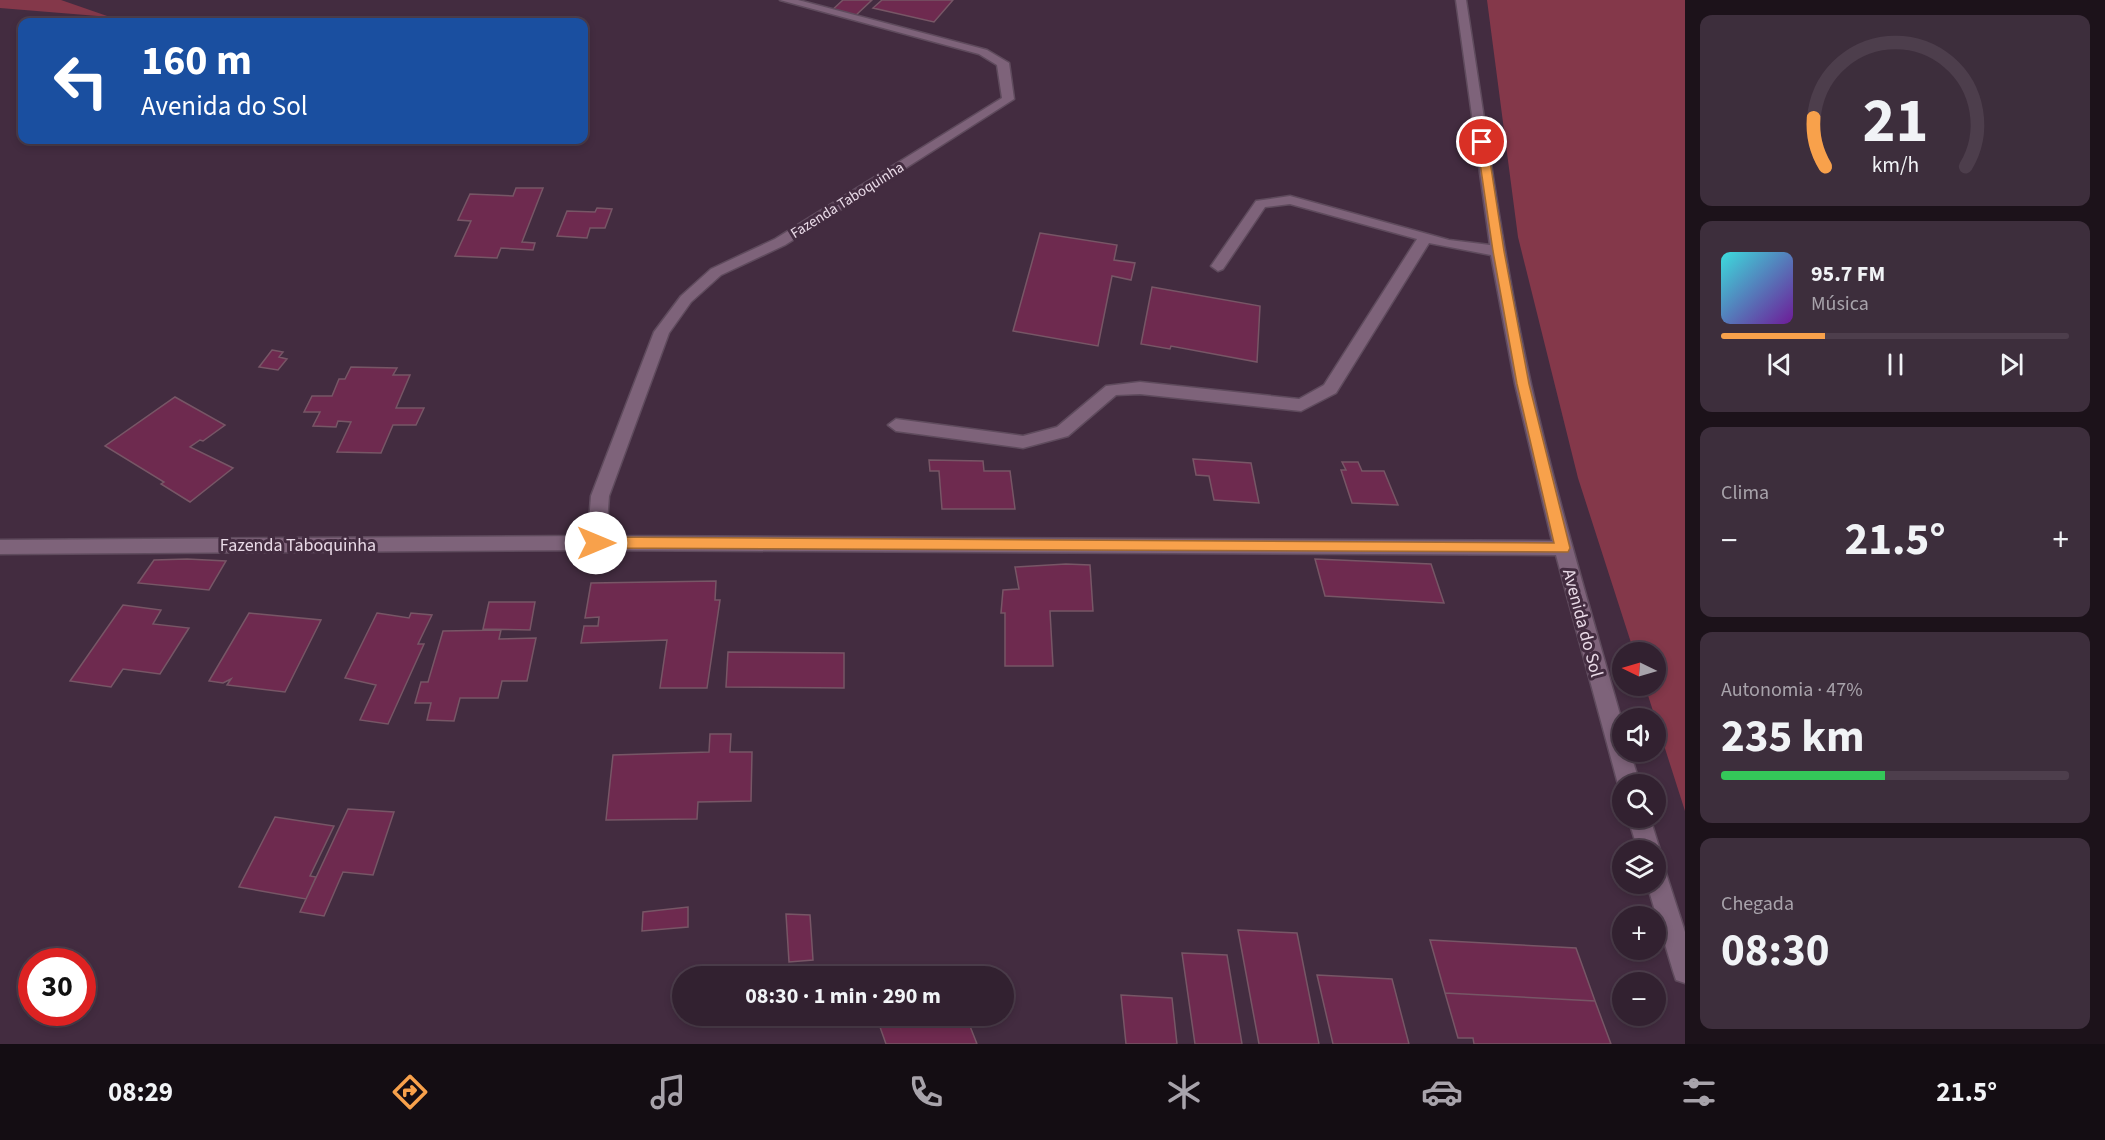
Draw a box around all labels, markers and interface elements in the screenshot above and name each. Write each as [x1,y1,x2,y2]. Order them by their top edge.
text: 160 m [141,31,252,91]
icon: left [42,42,120,120]
text: 21 [1862,78,1928,167]
text: Avenida do Sol [141,87,308,126]
pin [1456,116,1507,167]
icon: arrive [1465,125,1498,158]
text: km/h [1871,151,1919,182]
street label: Fazenda Taboquinha [786,157,908,244]
text: 95.7 FM [1811,258,1885,290]
text: Música [1811,290,1869,318]
icon: previous [1763,348,1796,381]
icon: pause [1879,348,1912,381]
icon: next [1995,348,2028,381]
text: Clima [1721,479,1769,507]
text: 21.5° [1844,508,1946,572]
position arrow [564,511,628,575]
text: − [1721,517,1737,564]
text: + [2053,517,2069,564]
street label: Fazenda Taboquinha [220,533,376,558]
street label: Avenida do Sol [1556,566,1609,680]
north arrow [1612,642,1666,696]
map controls [1612,642,1666,1026]
text: Autonomia · 47% [1721,676,1863,704]
text: 235 km [1721,705,1865,769]
button: sound [1612,708,1666,762]
button: search [1612,774,1666,828]
button: layers [1612,840,1666,894]
text: Chegada [1721,890,1794,918]
button: + [1612,906,1666,960]
text: 08:30 [1721,919,1830,983]
speed limit sign: 30 [18,948,96,1026]
button: − [1612,972,1666,1026]
text: 08:30 · 1 min · 290 m [745,980,941,1012]
icon: directions [389,1071,431,1113]
icon: music [647,1071,689,1113]
icon: phone [905,1071,947,1113]
icon: climate [1163,1071,1205,1113]
icon: car [1421,1071,1463,1113]
icon: filters [1678,1071,1720,1113]
text: 08:29 [108,1073,173,1112]
text: 21.5° [1936,1073,1997,1112]

